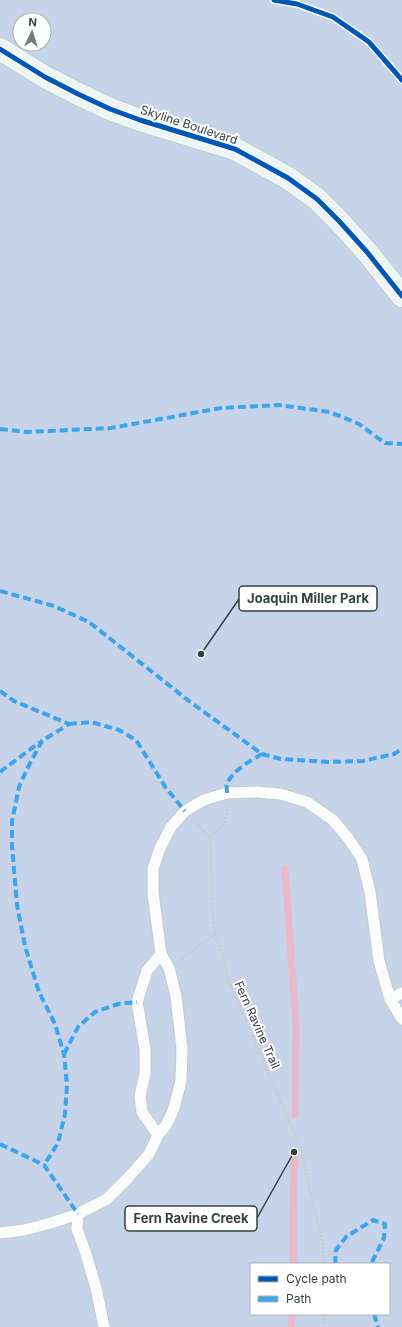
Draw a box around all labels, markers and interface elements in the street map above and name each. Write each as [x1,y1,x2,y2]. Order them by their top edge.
north arrow [12,12,52,52]
text: N [28,15,37,29]
street label: Skyline Boulevard [139,102,240,147]
callout: Joaquin Miller Park [239,586,377,611]
text: Joaquin Miller Park [247,590,369,606]
street label: Fern Ravine Trail [231,979,283,1071]
callout: Fern Ravine Creek [125,1206,257,1231]
text: Fern Ravine Creek [133,1210,249,1226]
legend [250,1263,390,1315]
text: Cycle path [286,1271,347,1286]
text: Path [286,1291,311,1306]

